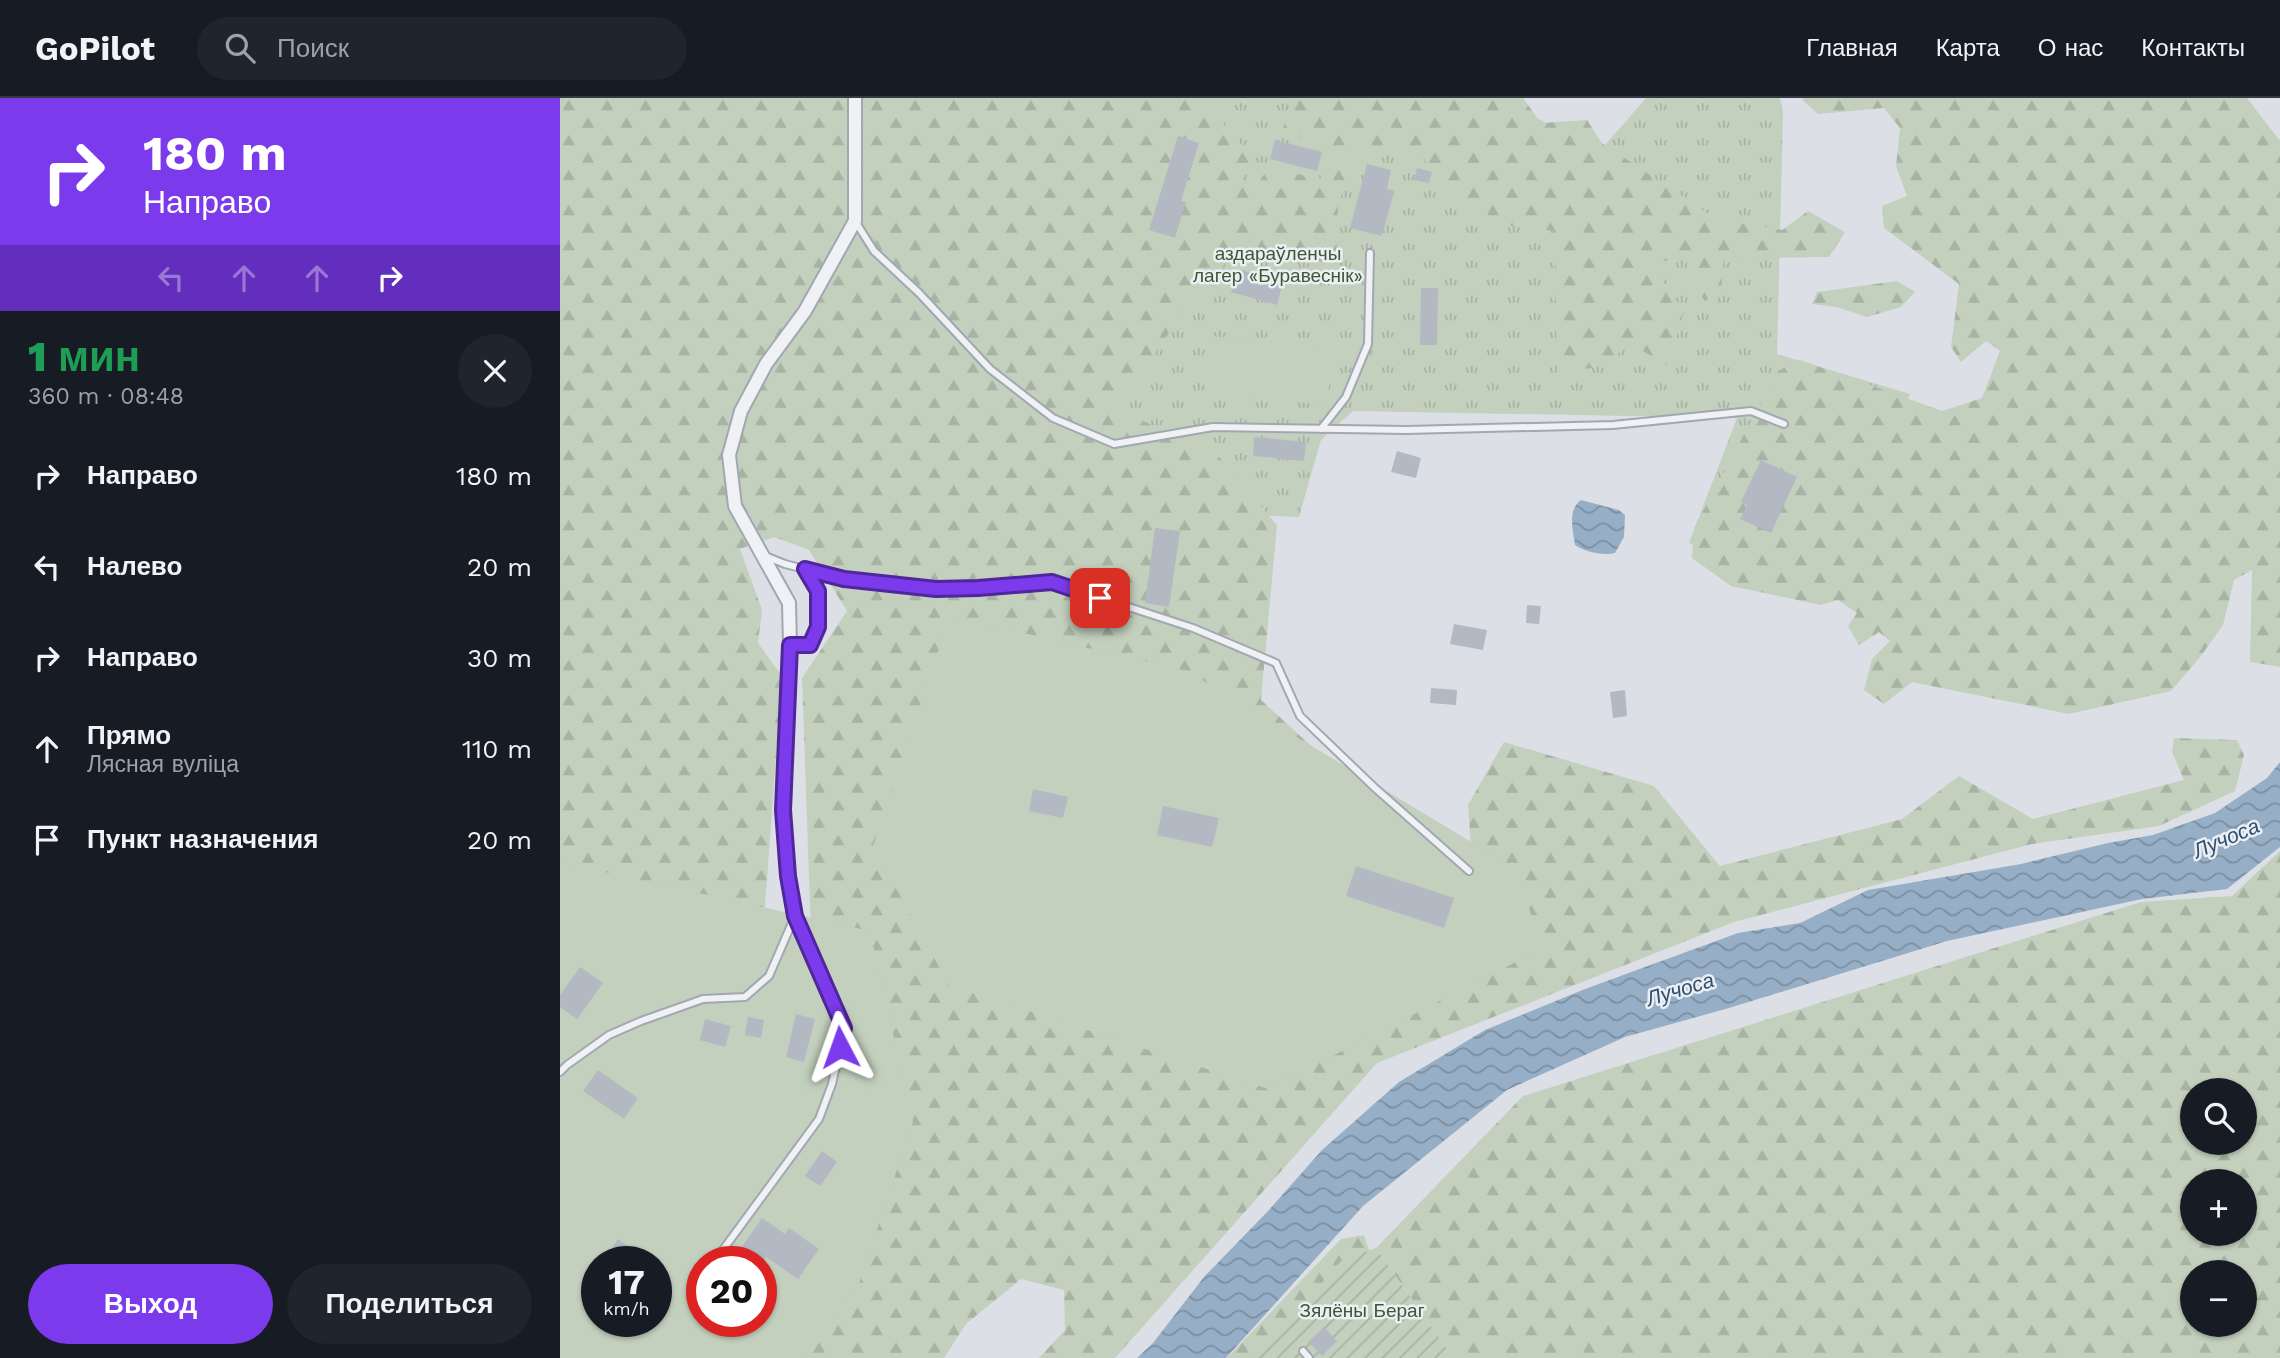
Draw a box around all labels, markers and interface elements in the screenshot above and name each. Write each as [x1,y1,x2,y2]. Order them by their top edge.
search box [197,17,687,80]
text: GoPilot [35,29,155,68]
icon: search [221,29,259,67]
text: Поиск [277,33,349,63]
text: Главная [1806,34,1898,62]
text: Карта [1936,34,2000,62]
text: О нас [2038,34,2103,62]
text: Контакты [2141,34,2245,62]
text: 180 m [143,124,287,182]
icon: right [28,126,119,217]
text: Направо [143,183,271,221]
park label: аздараўленчы лагер «Буравеснік» [1193,242,1363,287]
icon: left [152,259,190,297]
icon: ahead [225,259,263,297]
icon: ahead [298,259,336,297]
icon: right [371,259,409,297]
text: 1 мин [28,332,140,381]
button: close [458,334,532,408]
text: 360 m · 08:48 [28,383,184,410]
icon: right [28,457,66,495]
text: Направо [87,460,198,490]
text: 180 m [456,461,532,491]
icon: left [28,548,66,586]
text: Налево [87,551,182,581]
text: 20 m [467,552,532,582]
pin [1070,568,1130,628]
icon: arrive [1081,579,1119,617]
icon: right [28,639,66,677]
text: Направо [87,642,198,672]
text: 30 m [467,643,532,673]
text: Прямо [87,720,171,750]
icon: ahead [28,730,66,768]
text: 110 m [462,734,532,764]
text: Лясная вуліца [87,751,239,778]
water label: Лучоса [2187,813,2263,864]
icon: arrive [28,821,66,859]
text: Пункт назначения [87,824,318,854]
text: 20 m [467,825,532,855]
water label: Лучоса [1641,967,1717,1012]
position arrow [803,1010,877,1084]
map controls [2180,1078,2257,1337]
button: search [2180,1078,2257,1155]
button: + [2180,1169,2257,1246]
speed limit sign: 20 [686,1246,777,1337]
button: − [2180,1260,2257,1337]
text: 17 [608,1261,645,1303]
button: Выход [28,1264,273,1344]
button: Поделиться [287,1264,532,1344]
text: km/h [603,1298,650,1319]
park label: Зялёны Бераг [1299,1299,1425,1322]

